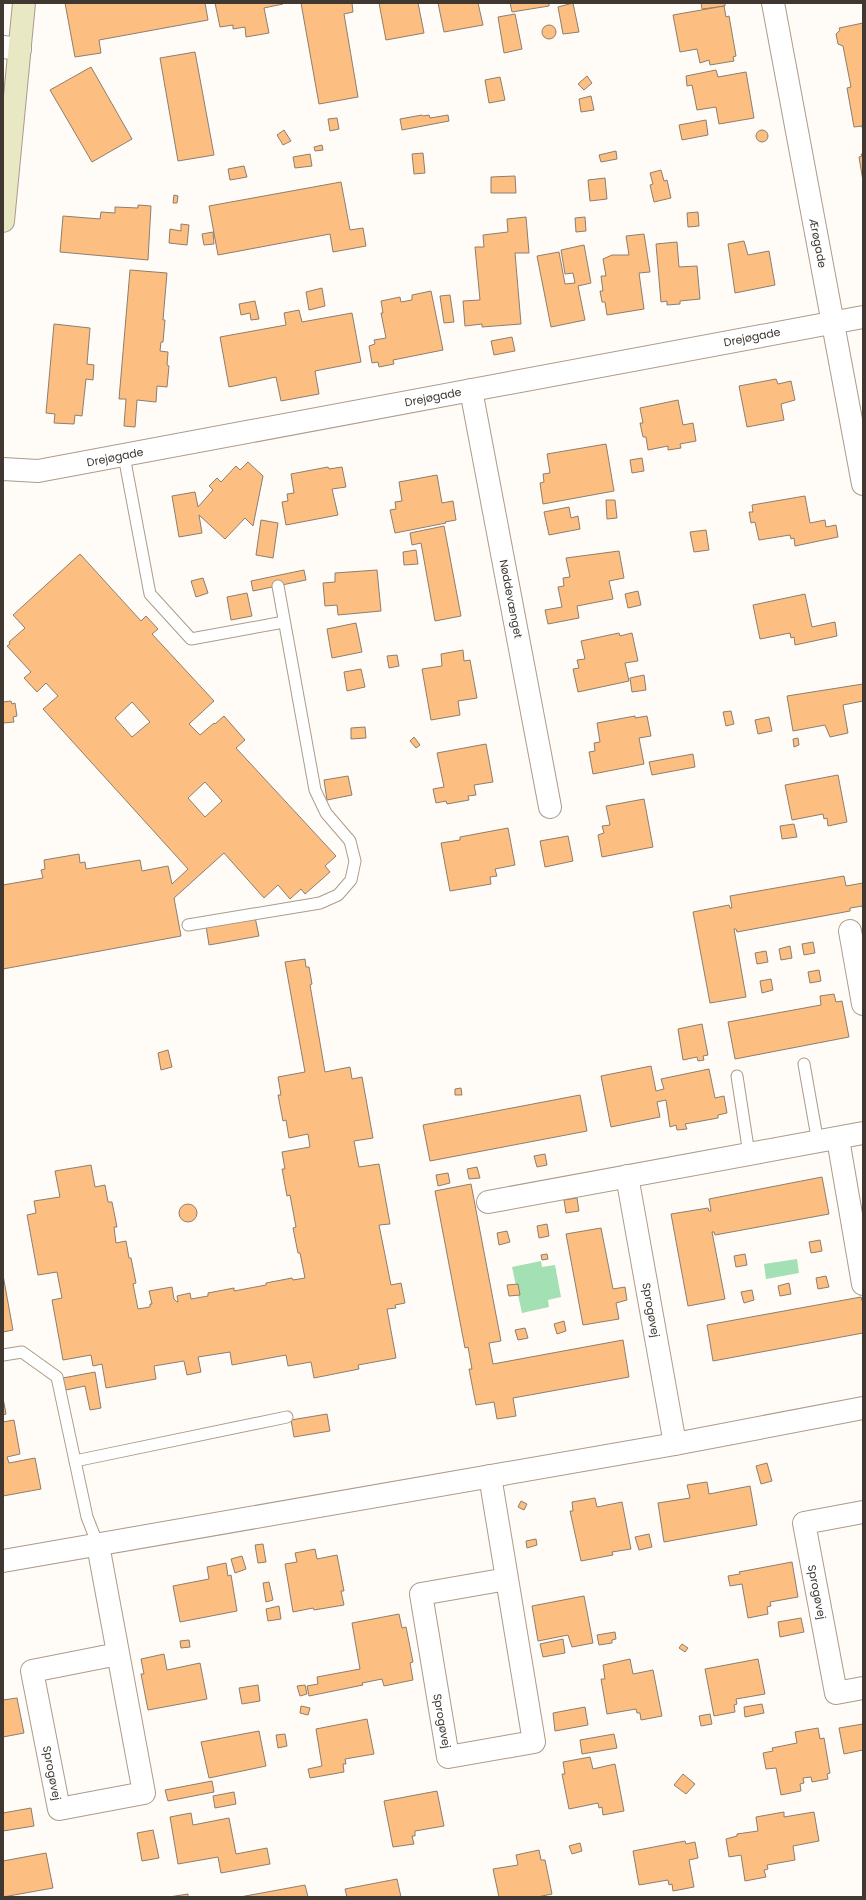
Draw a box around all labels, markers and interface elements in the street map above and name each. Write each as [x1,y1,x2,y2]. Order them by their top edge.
street label: Ærøgade [805,217,831,269]
street label: Drejøgade [722,324,782,350]
street label: Drejøgade [403,384,463,410]
street label: Drejøgade [85,444,145,470]
street label: Nøddevænget [496,558,526,640]
street label: Sprogøvej [638,1281,664,1339]
street label: Sprogøvej [804,1563,830,1621]
street label: Sprogøvej [429,1692,455,1750]
street label: Sprogøvej [39,1744,65,1802]

